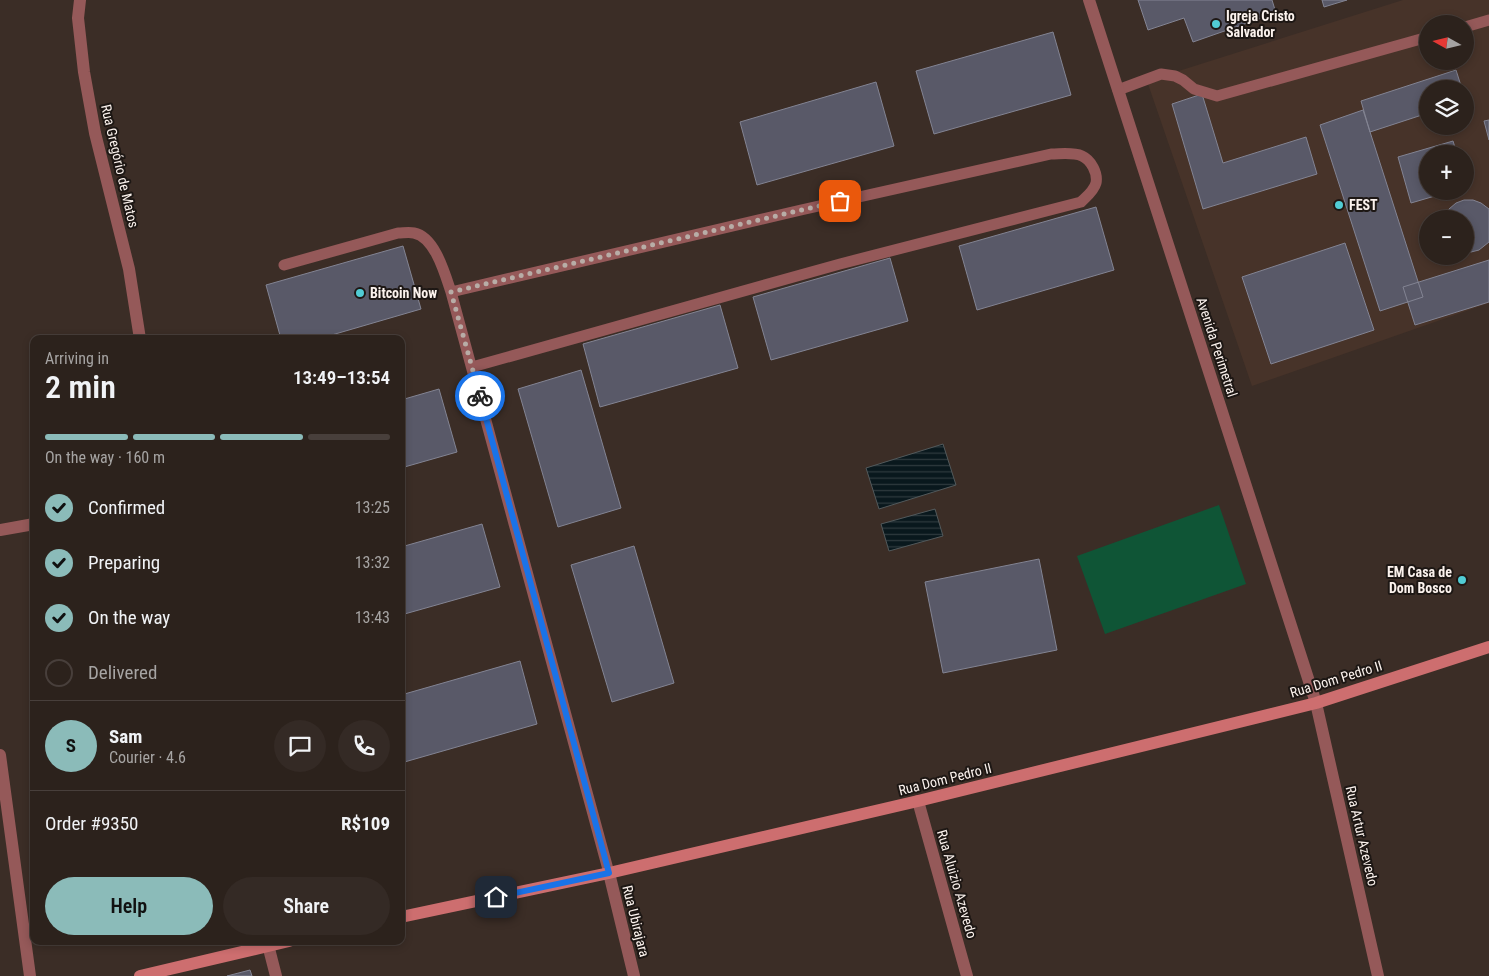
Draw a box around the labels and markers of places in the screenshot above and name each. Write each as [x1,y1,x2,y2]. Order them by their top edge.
place label: Igreja Cristo Salvador [1226,8,1295,40]
marker: Igreja Cristo Salvador [1210,18,1222,30]
pin [819,180,861,222]
place label: FEST [1349,197,1378,213]
marker: FEST [1333,199,1345,211]
place label: Bitcoin Now [370,285,437,301]
marker: Bitcoin Now [354,287,366,299]
place label: EM Casa de Dom Bosco [1387,564,1452,596]
marker: EM Casa de Dom Bosco [1456,574,1468,586]
pin [475,876,517,918]

